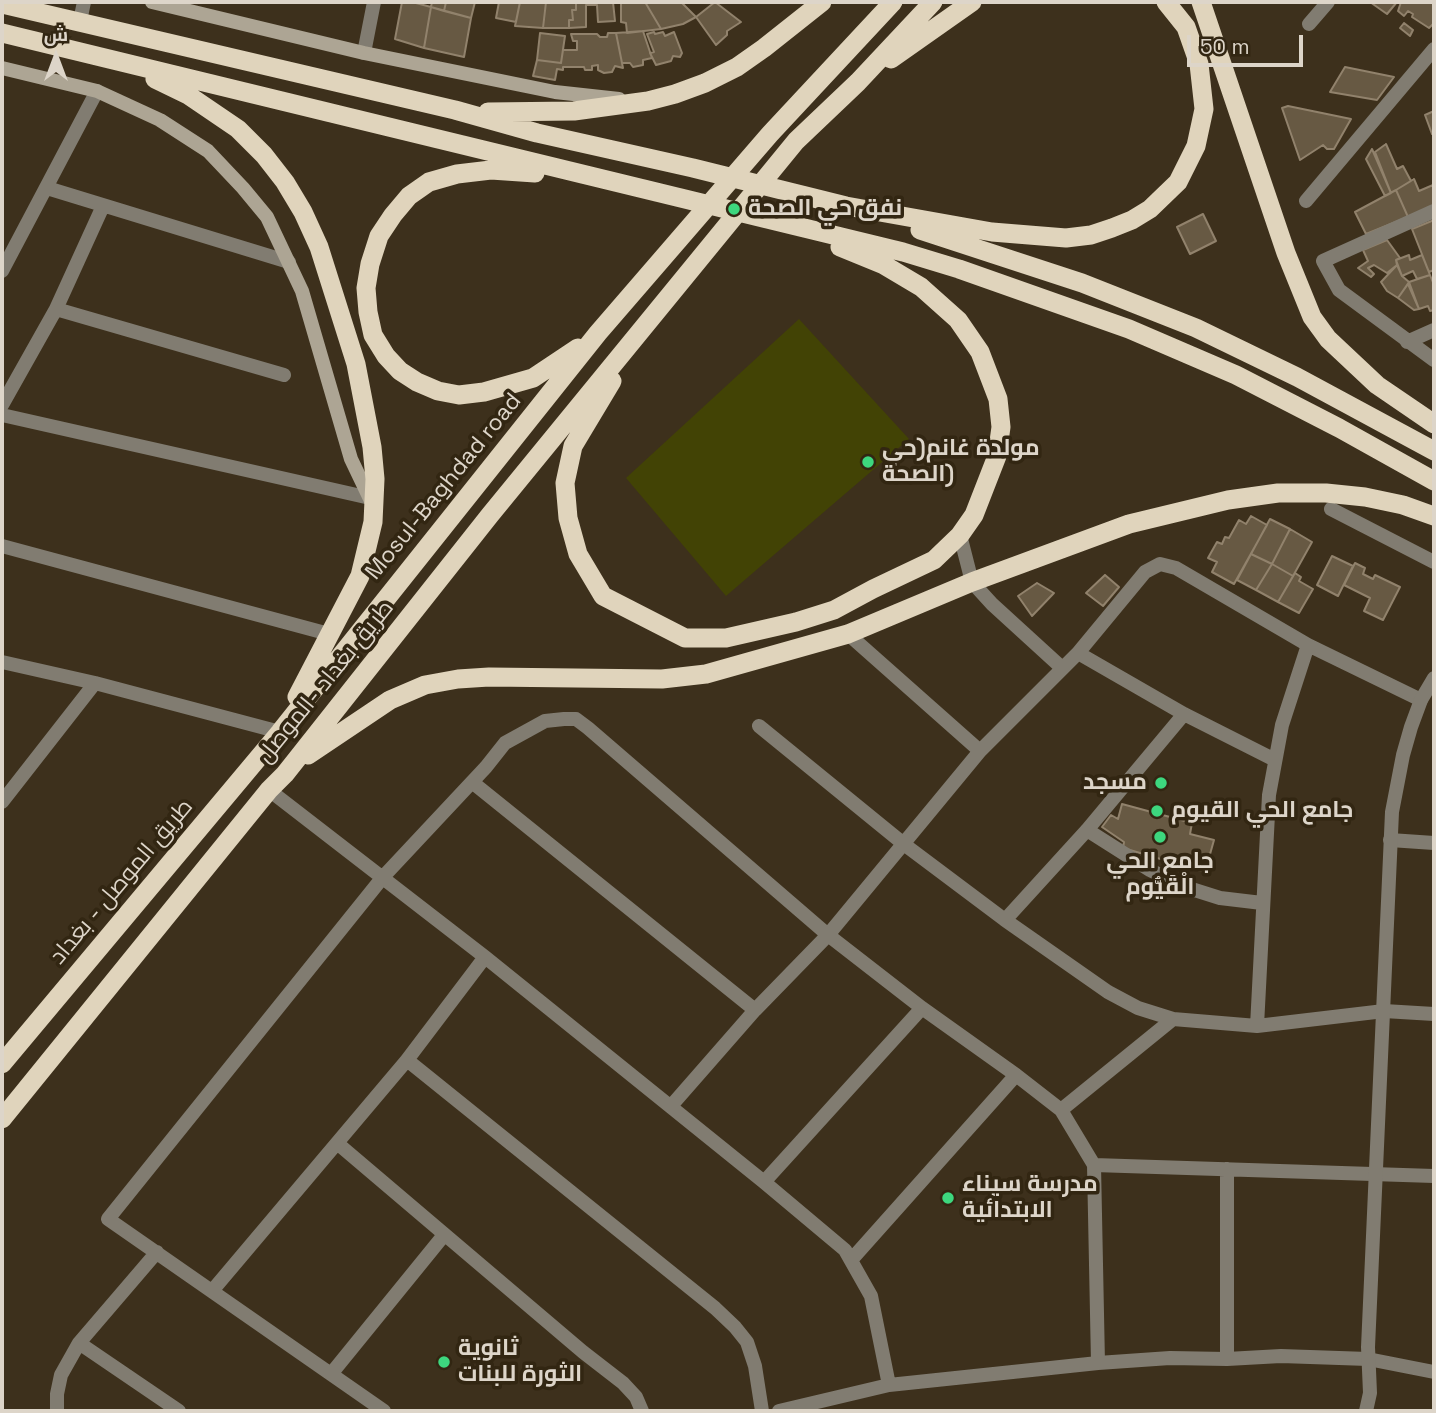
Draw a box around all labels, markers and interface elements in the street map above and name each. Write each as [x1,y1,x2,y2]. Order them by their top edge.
north arrow [21,21,91,91]
scale bar [1191,21,1306,65]
text: ش [44,22,68,47]
text: 50 m [1200,33,1250,60]
place label: نفق حي الصحة [748,195,902,223]
marker: نفق حي الصحة [726,201,742,217]
street label: Mosul-Baghdad road [360,388,528,586]
place label: مولدة غانم(حي الصحة) [882,435,1040,489]
marker: مولدة غانم(حي الصحة) [860,454,876,470]
street label: طريق بغداد -الموصل [252,595,400,769]
place label: مسجد [1083,769,1147,797]
marker: مسجد [1153,775,1169,791]
street label: طريق الموصل - بغداد [45,794,199,970]
place label: جامع الحي القيوم [1171,797,1353,825]
marker: جامع الحي القيوم [1149,803,1165,819]
marker: جامع الحي الْقَيُّوم [1152,829,1168,845]
place label: جامع الحي الْقَيُّوم [1106,848,1214,902]
place label: مدرسة سيناء الابتدائية [962,1171,1098,1225]
marker: مدرسة سيناء الابتدائية [940,1190,956,1206]
place label: ثانوية الثورة للبنات [458,1335,582,1389]
marker: ثانوية الثورة للبنات [436,1354,452,1370]

